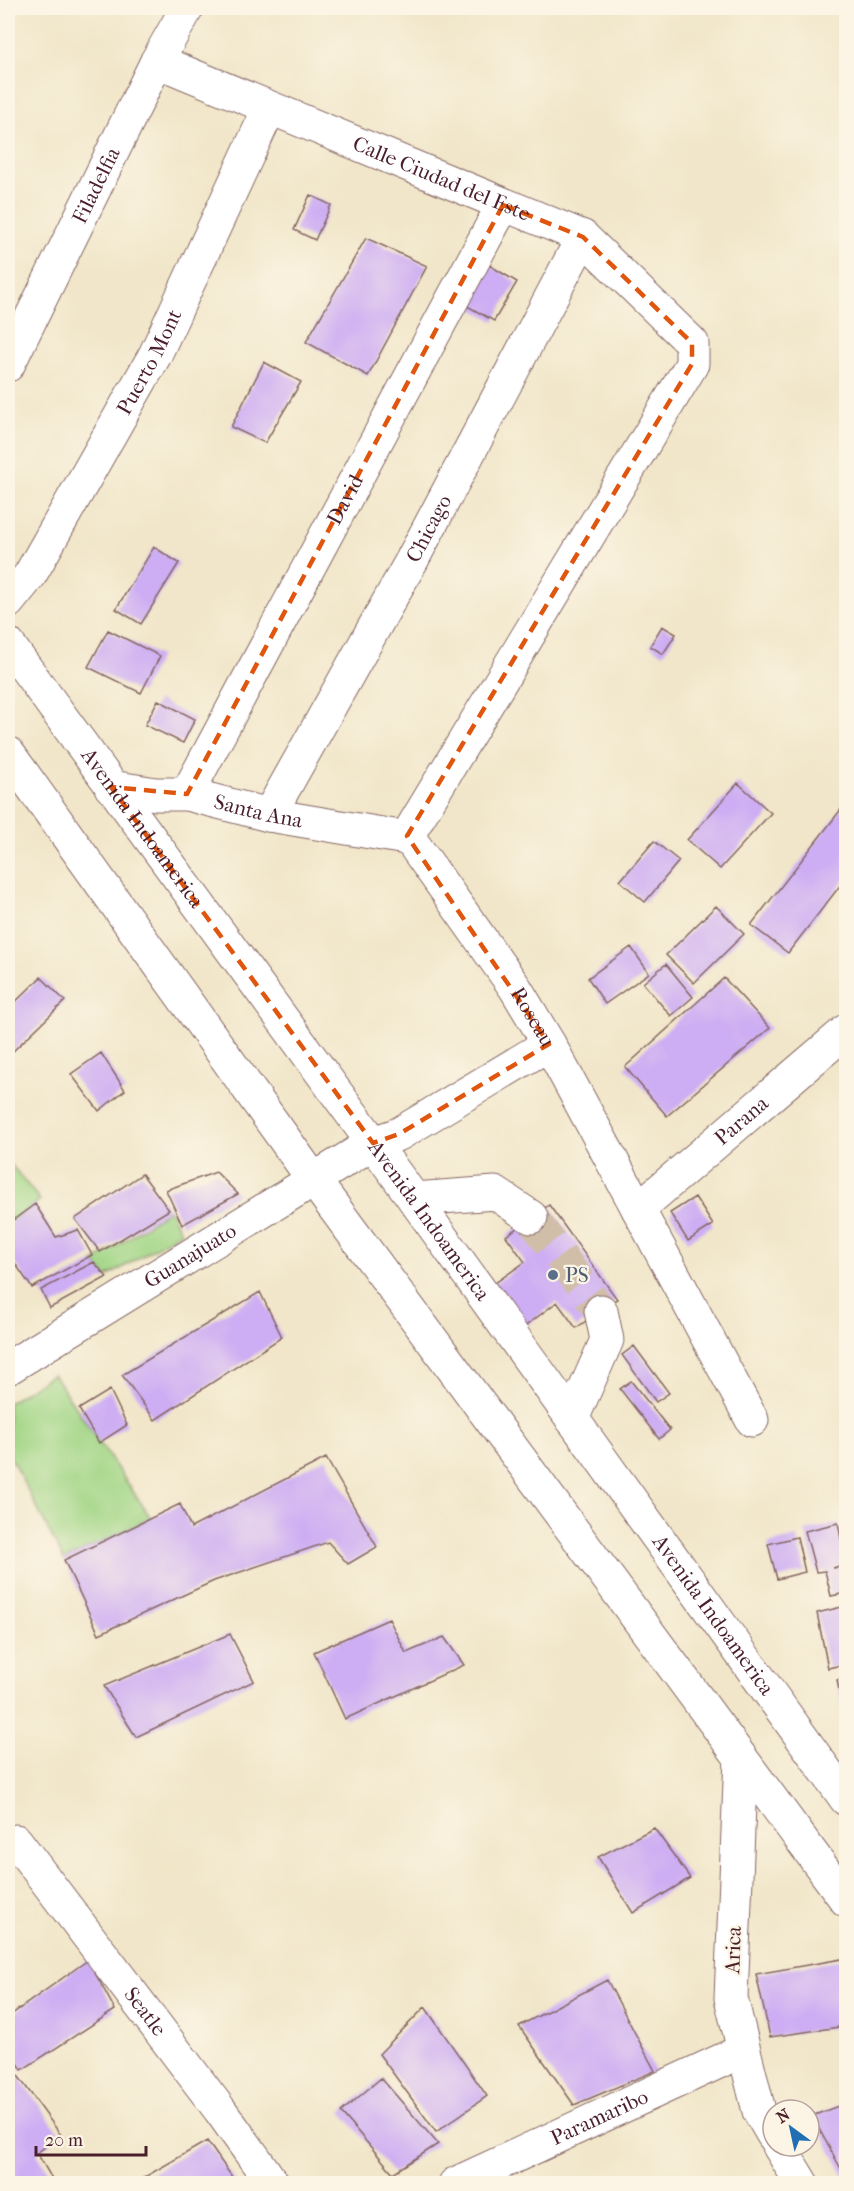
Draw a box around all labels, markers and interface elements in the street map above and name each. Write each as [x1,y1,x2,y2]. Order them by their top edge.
street label: Calle Ciudad del Este [349,131,534,226]
street label: Filadelfia [67,143,125,228]
street label: Puerto Mont [112,305,187,419]
street label: David [322,470,368,529]
street label: Chicago [401,491,456,566]
street label: Avenida Indoamerica [76,743,209,913]
street label: Santa Ana [212,789,305,832]
street label: Roseau [506,983,560,1051]
street label: Parana [710,1091,773,1150]
street label: Avenida Indoamerica [363,1135,495,1305]
street label: Guanajuato [140,1218,241,1293]
place label: PS [565,1263,589,1287]
marker: PS [546,1268,560,1282]
street label: Avenida Indoamerica [647,1529,779,1700]
street label: Arica [720,1926,746,1975]
street label: Seatle [119,1983,171,2040]
street label: Paramaribo [547,2084,652,2150]
north arrow [761,2098,821,2158]
text: N [773,2104,794,2127]
scale bar [36,2119,146,2157]
text: 20 m [45,2130,83,2151]

